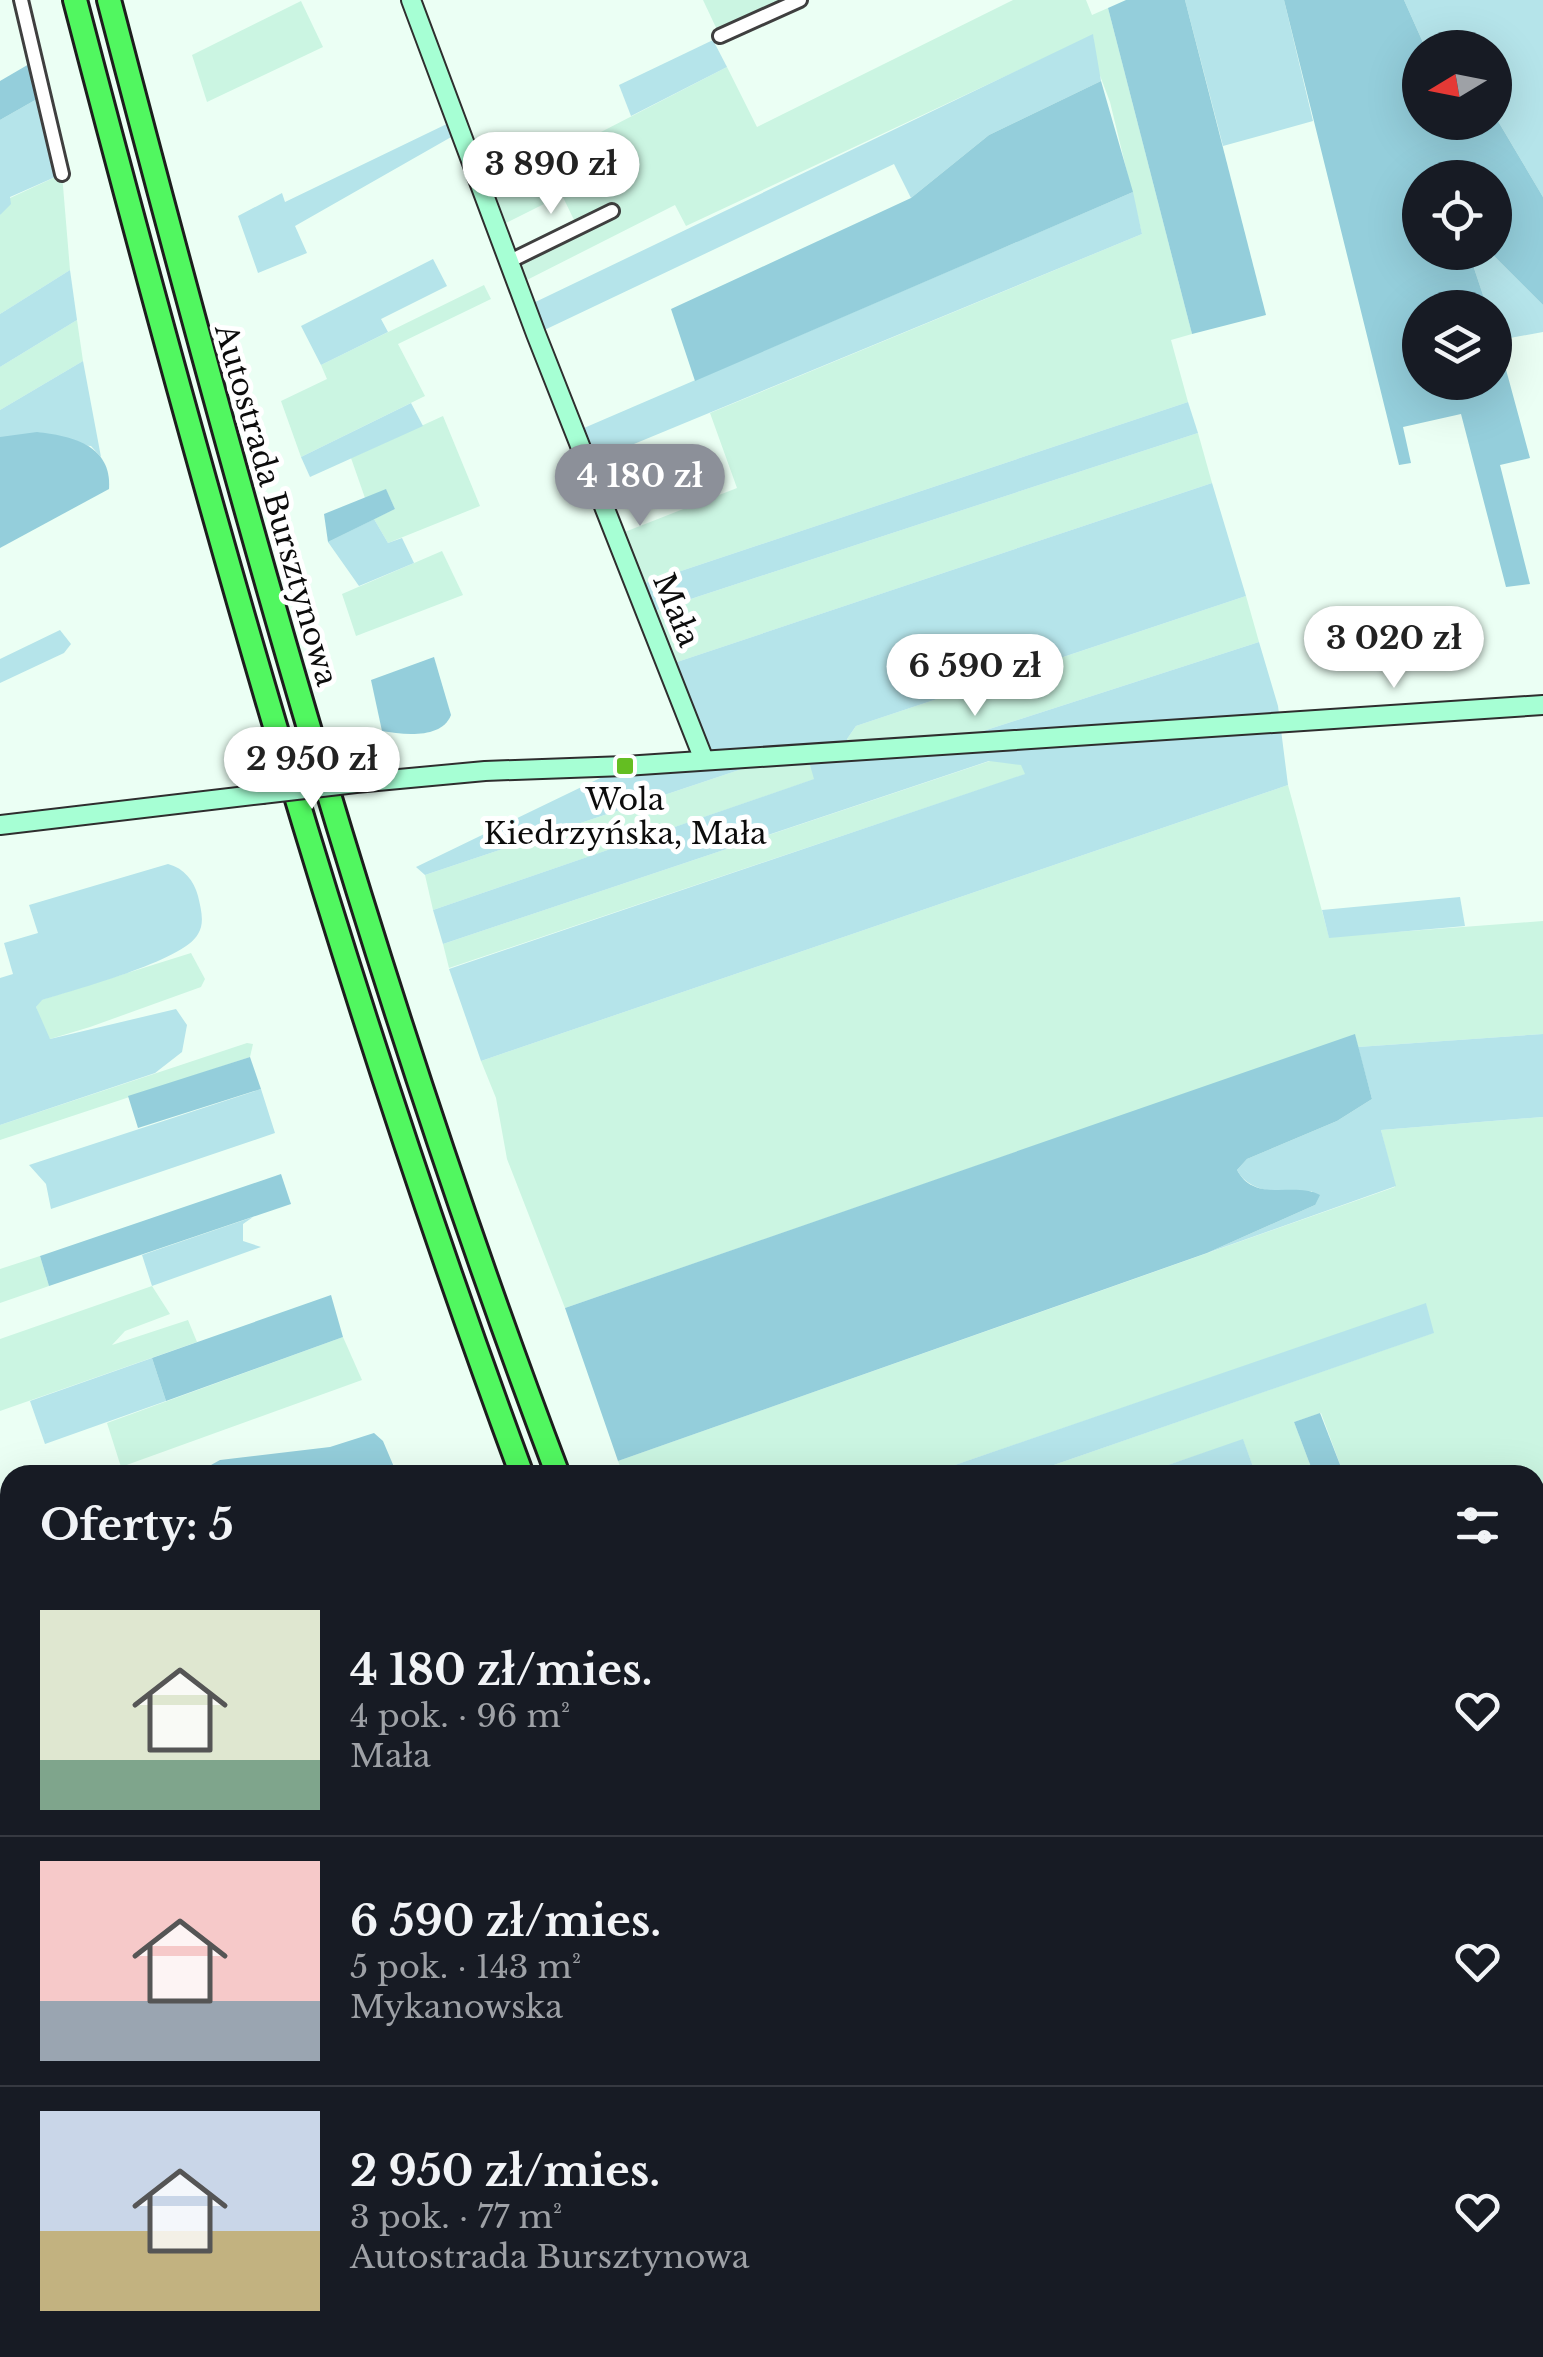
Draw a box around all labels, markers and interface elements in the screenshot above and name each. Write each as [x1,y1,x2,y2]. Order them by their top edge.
north arrow [1402,30,1512,140]
map controls [1402,30,1512,400]
pin: 3 890 zł [448,132,654,217]
text: 3 890 zł [484,144,618,184]
button: locate [1402,160,1512,270]
button: layers [1402,290,1512,400]
street label: Autostrada Bursztynowa [207,319,346,690]
pin: 4 180 zł [537,444,743,529]
text: 4 180 zł [577,456,703,496]
street label: Mała [645,568,708,652]
pin: 3 020 zł [1291,606,1497,691]
text: 3 020 zł [1326,618,1462,658]
pin: 6 590 zł [872,634,1078,719]
text: 6 590 zł [909,646,1041,686]
pin: 2 950 zł [209,727,415,812]
text: 2 950 zł [246,739,378,779]
marker: Wola Kiedrzyńska, Mała [614,755,636,777]
place label: Wola Kiedrzyńska, Mała [483,781,767,852]
icon: filters [1450,1498,1505,1553]
text: Oferty: 5 [40,1499,234,1551]
text: 4 180 zł/mies. [350,1644,652,1696]
icon: home [120,1650,240,1770]
icon: heart [1450,1683,1505,1738]
text: 4 pok. · 96 m² [350,1696,570,1736]
text: Mała [350,1736,431,1776]
text: 6 590 zł/mies. [350,1895,661,1947]
icon: home [120,1901,240,2021]
icon: heart [1450,1934,1505,1989]
text: 5 pok. · 143 m² [350,1947,581,1987]
text: Mykanowska [350,1987,563,2027]
text: 2 950 zł/mies. [350,2145,660,2197]
icon: home [120,2151,240,2271]
icon: heart [1450,2184,1505,2239]
text: 3 pok. · 77 m² [350,2197,562,2237]
text: Autostrada Bursztynowa [350,2237,750,2277]

